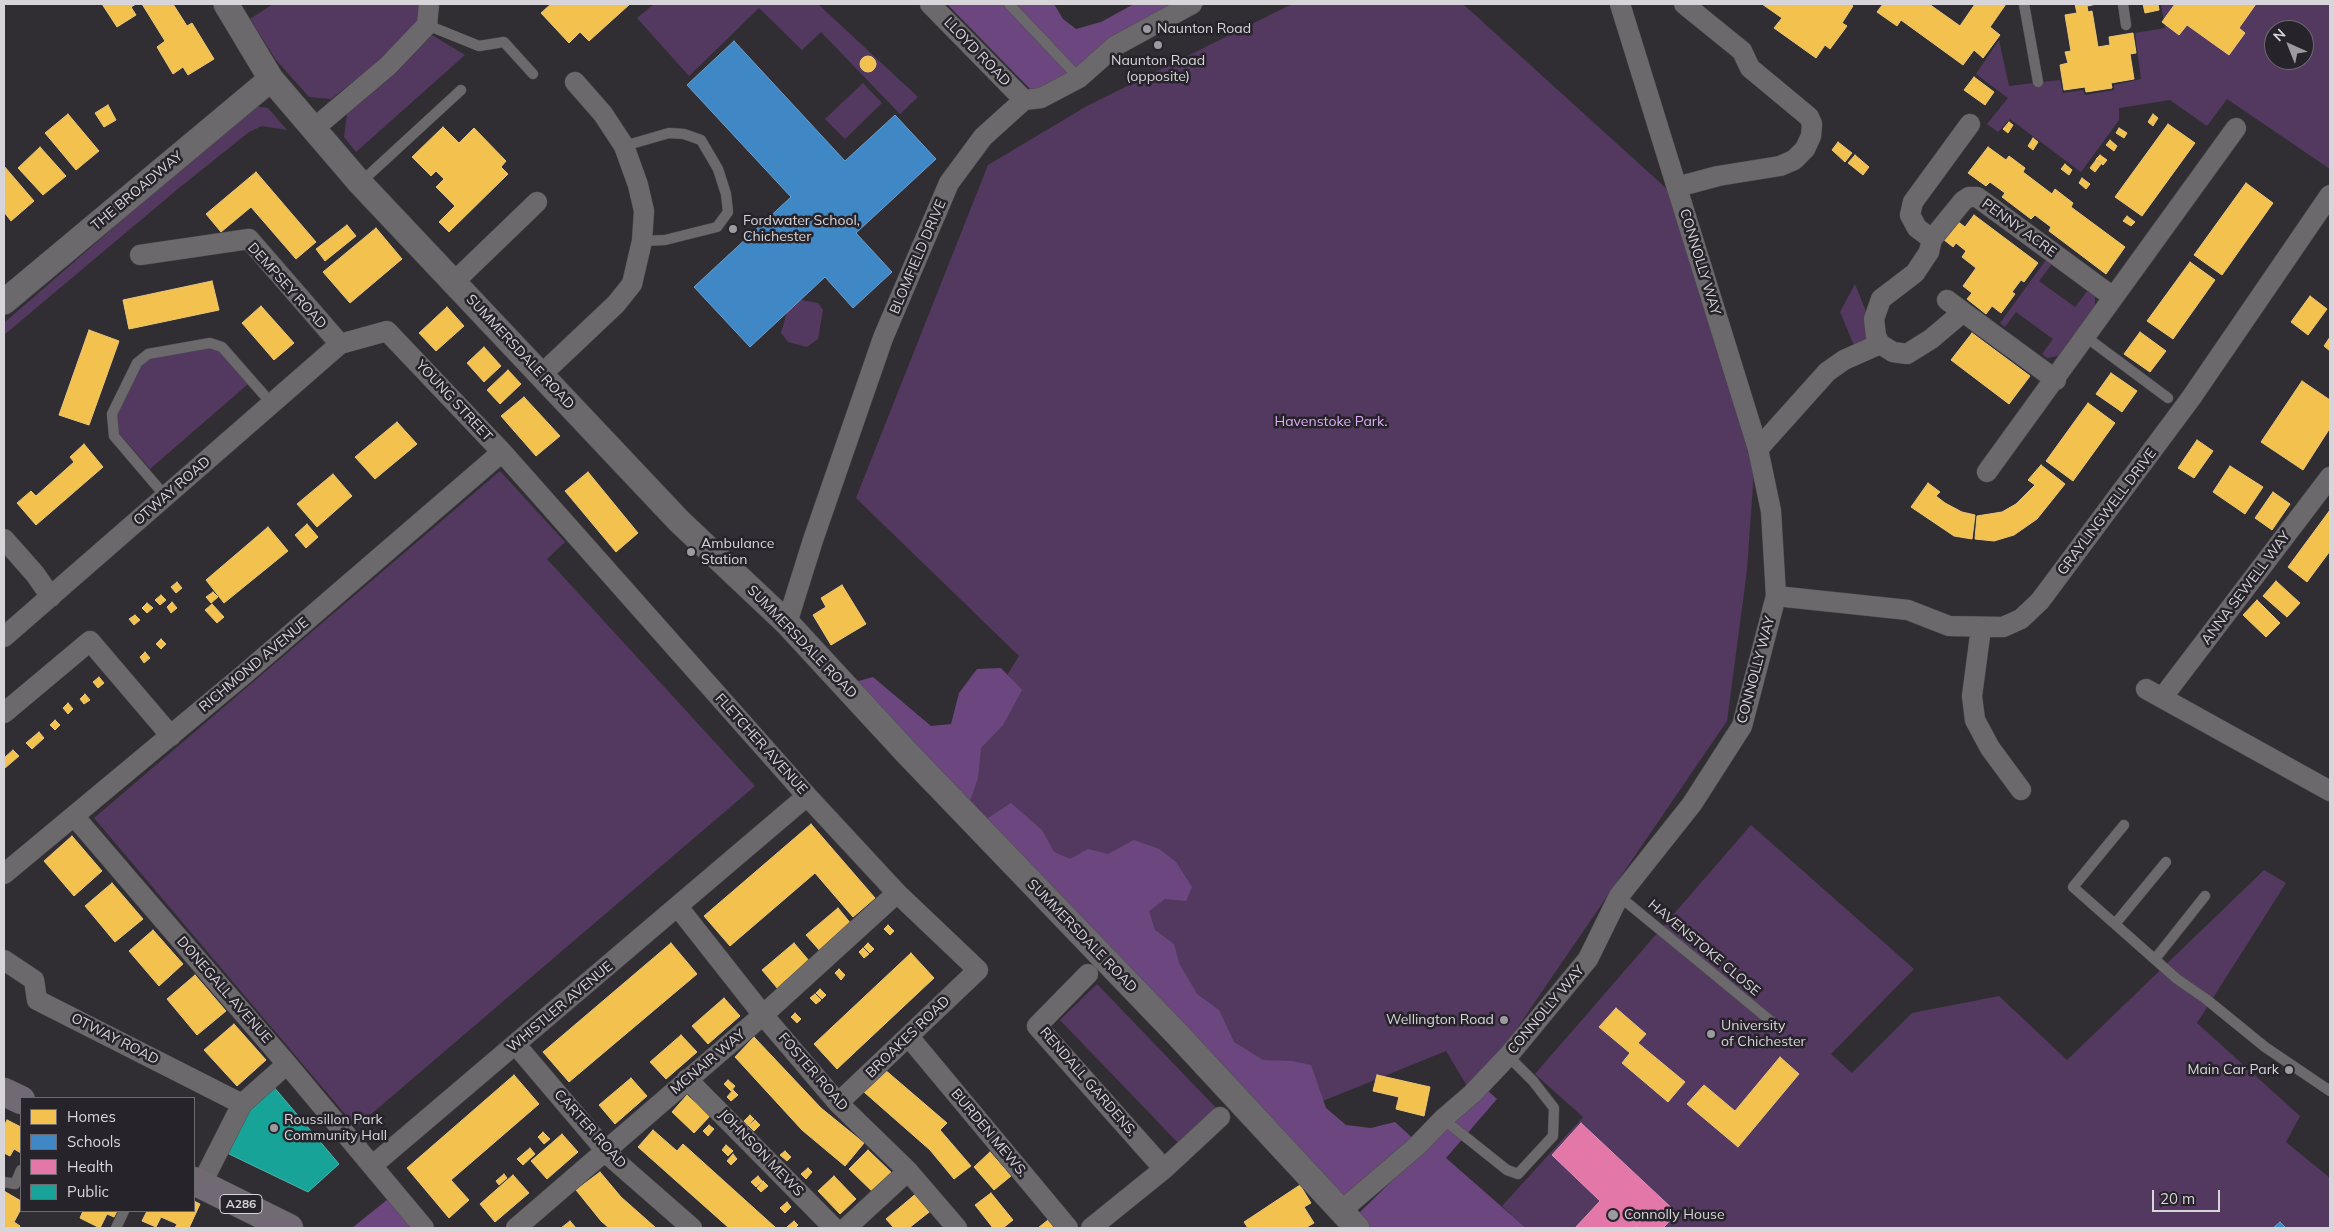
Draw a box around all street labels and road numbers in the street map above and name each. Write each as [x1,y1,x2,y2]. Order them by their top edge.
street label: LLOYD ROAD [940,14,1014,90]
street label: THE BROADWAY [88,148,186,234]
street label: PENNY ACRE [1978,195,2060,261]
street label: BLOMFIELD DRIVE [886,197,950,317]
street label: CONNOLLY WAY [1676,207,1724,317]
street label: DEMPSEY ROAD [244,240,330,332]
street label: SUMMERSDALE ROAD [462,291,578,413]
street label: YOUNG STREET [412,357,496,445]
street label: GRAYLINGWELL DRIVE [2054,445,2160,579]
street label: OTWAY ROAD [130,453,214,529]
street label: ANNA SEWELL WAY [2198,528,2294,648]
street label: SUMMERSDALE ROAD [744,582,860,702]
street label: RICHMOND AVENUE [196,614,312,716]
street label: CONNOLLY WAY [1734,615,1778,725]
street label: FLETCHER AVENUE [711,690,811,798]
street label: SUMMERSDALE ROAD [1024,876,1140,996]
street label: HAVENSTOKE CLOSE [1645,896,1763,1000]
street label: DONEGALL AVENUE [173,933,275,1047]
street label: WHISTLER AVENUE [504,958,616,1056]
street label: CONNOLLY WAY [1504,962,1588,1058]
street label: BROAKES ROAD [862,993,954,1081]
street label: OTWAY ROAD [68,1010,162,1068]
street label: RENDALL GARDENS. [1036,1024,1140,1140]
street label: MCNAIR WAY [667,1026,749,1098]
street label: FOSTER ROAD [775,1030,851,1114]
street label: CARTER ROAD [550,1086,630,1172]
street label: BURDEN MEWS. [947,1086,1031,1180]
street label: JOHNSON MEWS [715,1106,807,1200]
road number: A286 [220,1194,262,1214]

